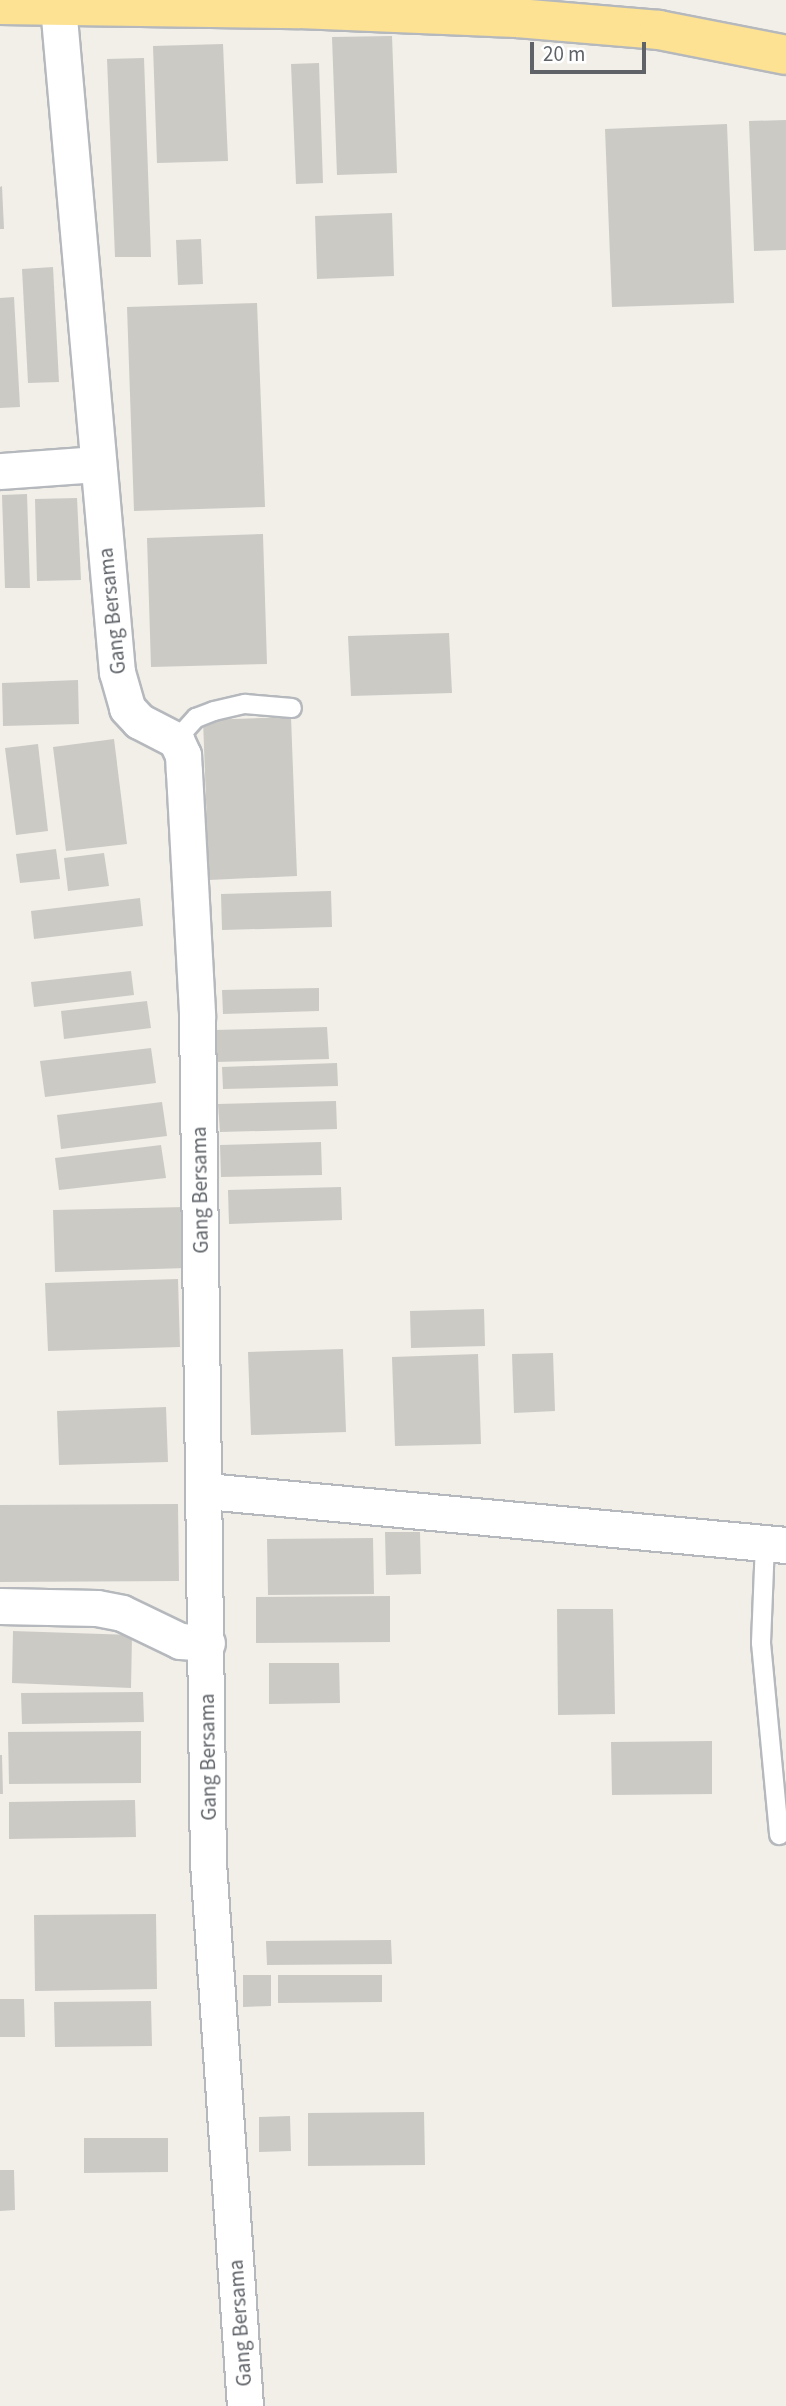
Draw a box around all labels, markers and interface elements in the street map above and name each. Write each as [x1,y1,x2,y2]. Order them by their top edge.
scale bar [534,28,650,72]
text: 20 m [543,39,585,69]
street label: Gang Bersama [93,546,131,676]
street label: Gang Bersama [186,1126,214,1254]
street label: Gang Bersama [194,1693,222,1821]
street label: Gang Bersama [223,2259,257,2387]

